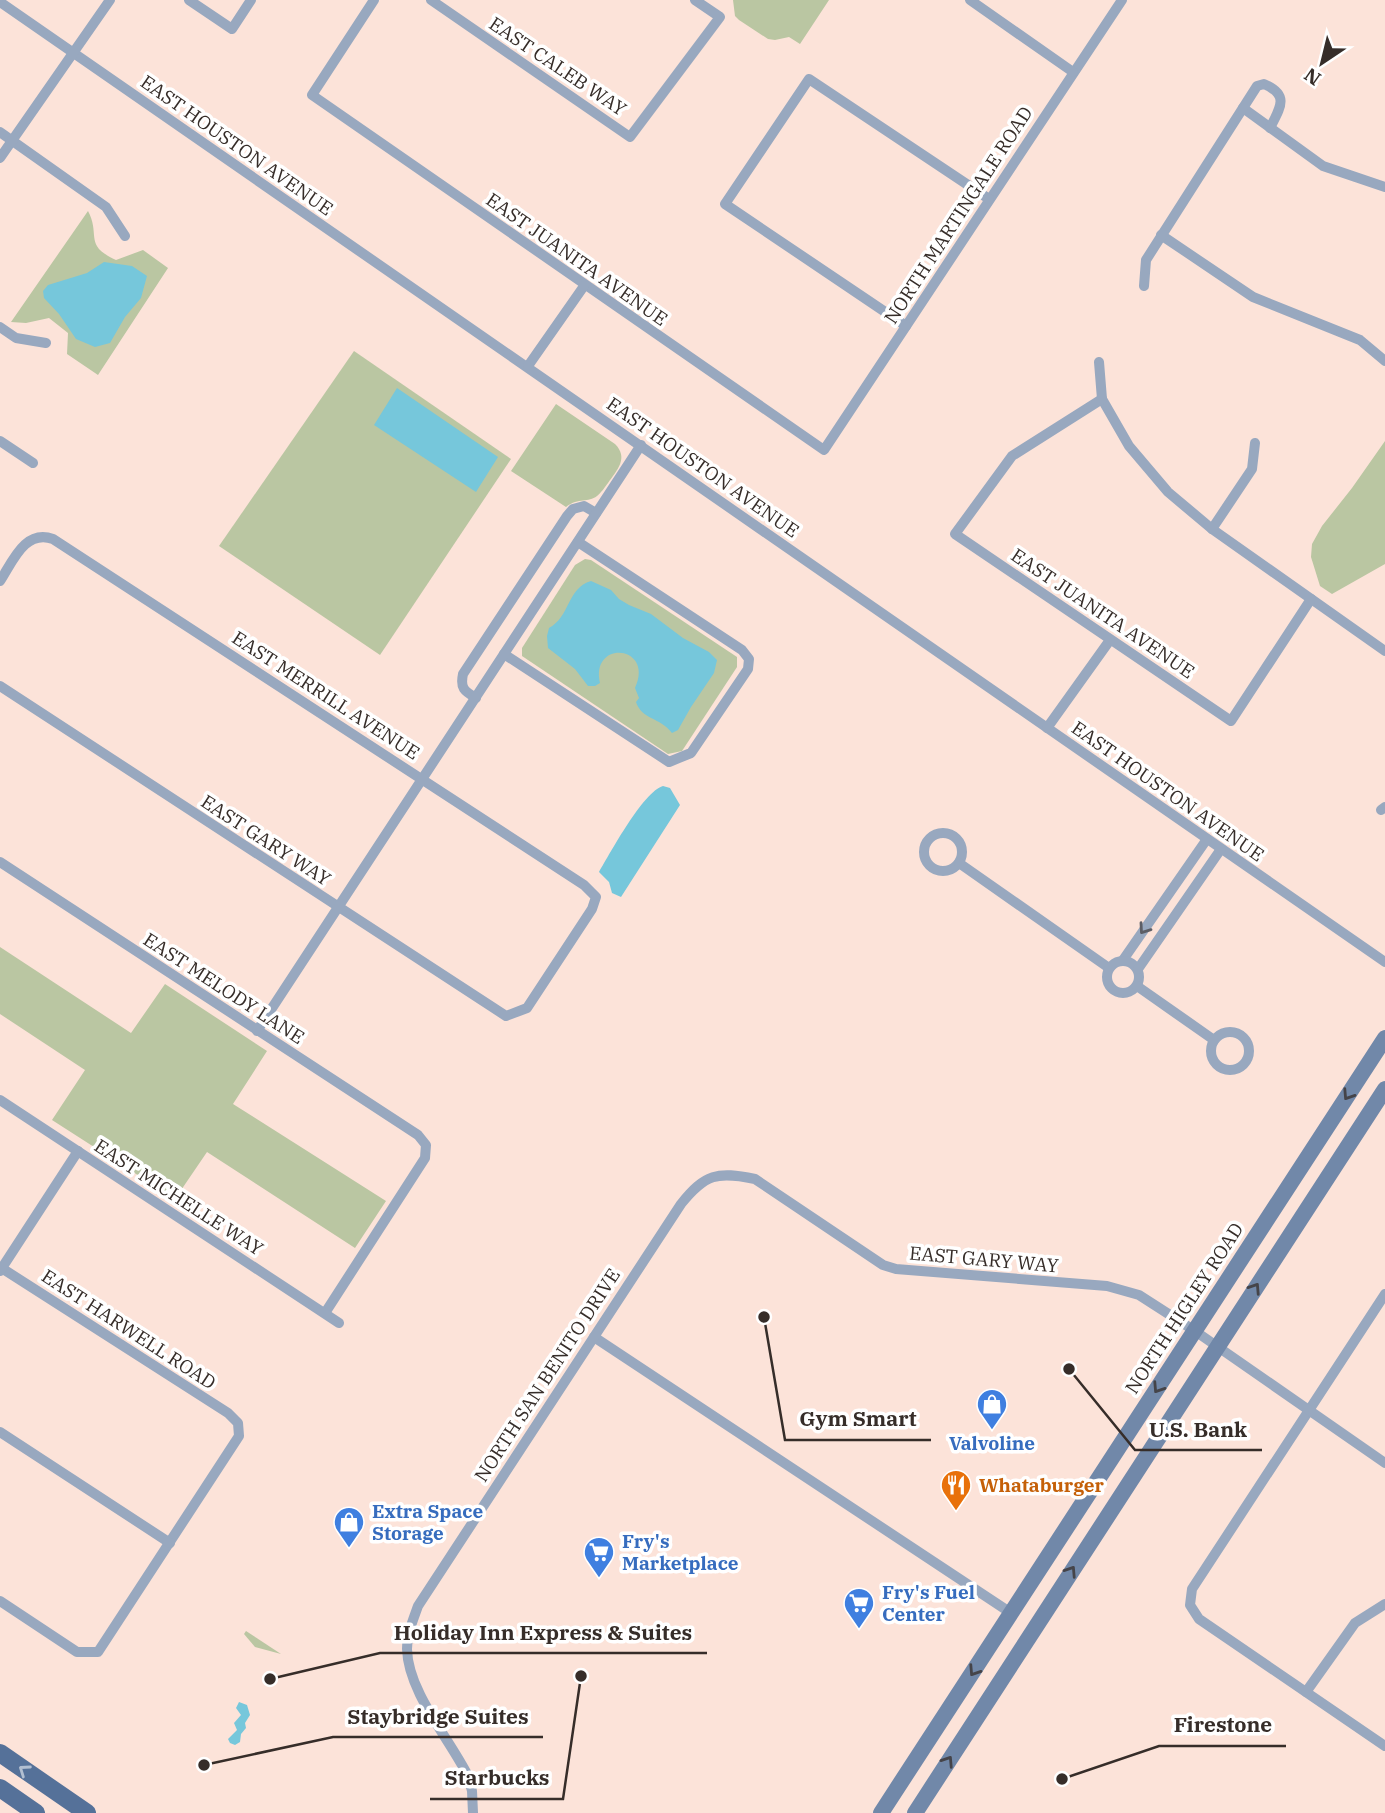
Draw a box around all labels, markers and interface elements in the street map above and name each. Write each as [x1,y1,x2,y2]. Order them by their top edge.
street label: EAST CALEB WAY [485,11,631,121]
north arrow [1287,28,1357,98]
text: N [1299,63,1325,91]
street label: EAST HOUSTON AVENUE [136,69,338,221]
street label: NORTH MARTINGALE ROAD [879,102,1037,328]
street label: EAST JUANITA AVENUE [482,187,672,331]
street label: EAST HOUSTON AVENUE [602,391,804,543]
street label: EAST JUANITA AVENUE [1007,543,1199,683]
street label: EAST MERRILL AVENUE [228,625,424,765]
street label: EAST HOUSTON AVENUE [1067,715,1269,867]
street label: EAST GARY WAY [197,789,335,891]
one-way arrow [1140,921,1152,934]
street label: EAST MELODY LANE [139,927,309,1049]
one-way arrow [1343,1087,1356,1100]
street label: EAST MICHELLE WAY [90,1133,268,1261]
street label: NORTH HIGLEY ROAD [1120,1218,1248,1398]
street label: EAST GARY WAY [908,1241,1060,1277]
street label: EAST HARWELL ROAD [37,1264,221,1394]
street label: NORTH SAN BENITO DRIVE [469,1264,625,1486]
one-way arrow [1247,1283,1260,1296]
one-way arrow [1153,1380,1166,1393]
shop icon: Valvoline [975,1387,1009,1431]
callout: Gym Smart [785,1398,931,1440]
text: Gym Smart [799,1404,917,1432]
callout: U.S. Bank [1135,1408,1262,1450]
text: U.S. Bank [1149,1415,1247,1443]
place label: Valvoline [949,1431,1035,1455]
restaurant icon: Whataburger [939,1468,973,1512]
place label: Whataburger [979,1473,1105,1497]
place label: Extra Space Storage [372,1499,483,1545]
shop icon: Extra Space Storage [332,1505,366,1549]
place label: Fry's Marketplace [622,1529,739,1575]
supermarket icon: Fry's Marketplace [582,1535,616,1579]
one-way arrow [1063,1566,1076,1579]
place label: Fry's Fuel Center [882,1580,975,1626]
supermarket icon: Fry's Fuel Center [842,1586,876,1630]
callout: Holiday Inn Express & Suites [380,1611,707,1653]
text: Holiday Inn Express & Suites [394,1618,692,1646]
one-way arrow [969,1663,982,1676]
callout: Staybridge Suites [333,1695,543,1737]
text: Staybridge Suites [347,1702,529,1730]
callout: Firestone [1159,1704,1286,1746]
text: Firestone [1174,1710,1272,1738]
one-way arrow [940,1756,953,1769]
callout: Starbucks [430,1757,563,1799]
text: Starbucks [445,1763,549,1791]
one-way arrow [19,1766,32,1778]

